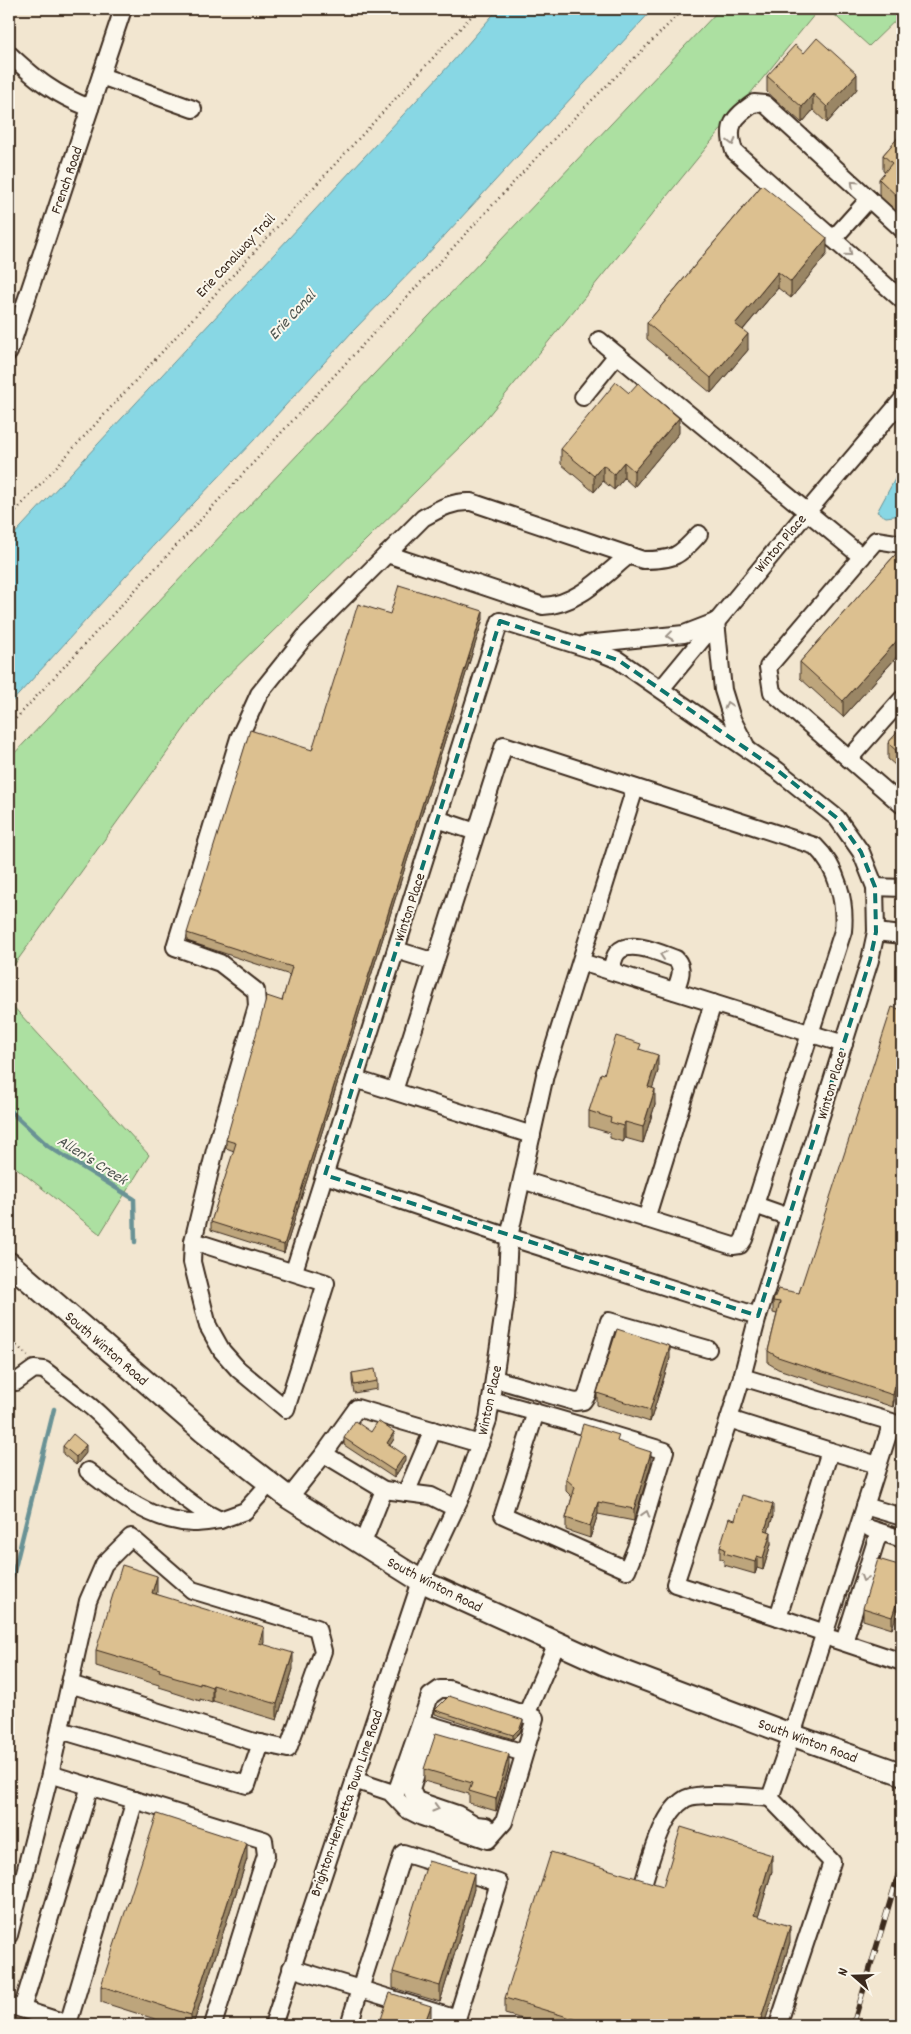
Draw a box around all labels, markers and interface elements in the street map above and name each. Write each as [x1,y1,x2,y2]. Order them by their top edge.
one-way arrow [726,137,737,146]
street label: French Road [46,144,90,217]
one-way arrow [850,181,859,190]
street label: Erie Canalway Trail [191,209,282,303]
one-way arrow [843,247,852,256]
water label: Erie Canal [264,285,323,346]
street label: Winton Place [750,510,813,579]
one-way arrow [666,630,674,641]
one-way arrow [724,701,734,710]
street label: Winton Place [389,870,432,945]
one-way arrow [660,951,668,961]
street label: Winton Place [812,1048,854,1123]
water label: Allen's Creek [52,1130,132,1193]
street label: South Winton Road [59,1307,152,1392]
street label: Winton Place [473,1363,509,1437]
one-way arrow [640,1511,650,1519]
street label: South Winton Road [383,1552,486,1619]
one-way arrow [860,1573,870,1582]
street label: Brighton-Henrietta Town Line Road [306,1707,390,1900]
street label: South Winton Road [754,1714,860,1770]
one-way arrow [432,1802,440,1812]
north arrow [828,1952,878,2002]
text: N [833,1965,854,1979]

